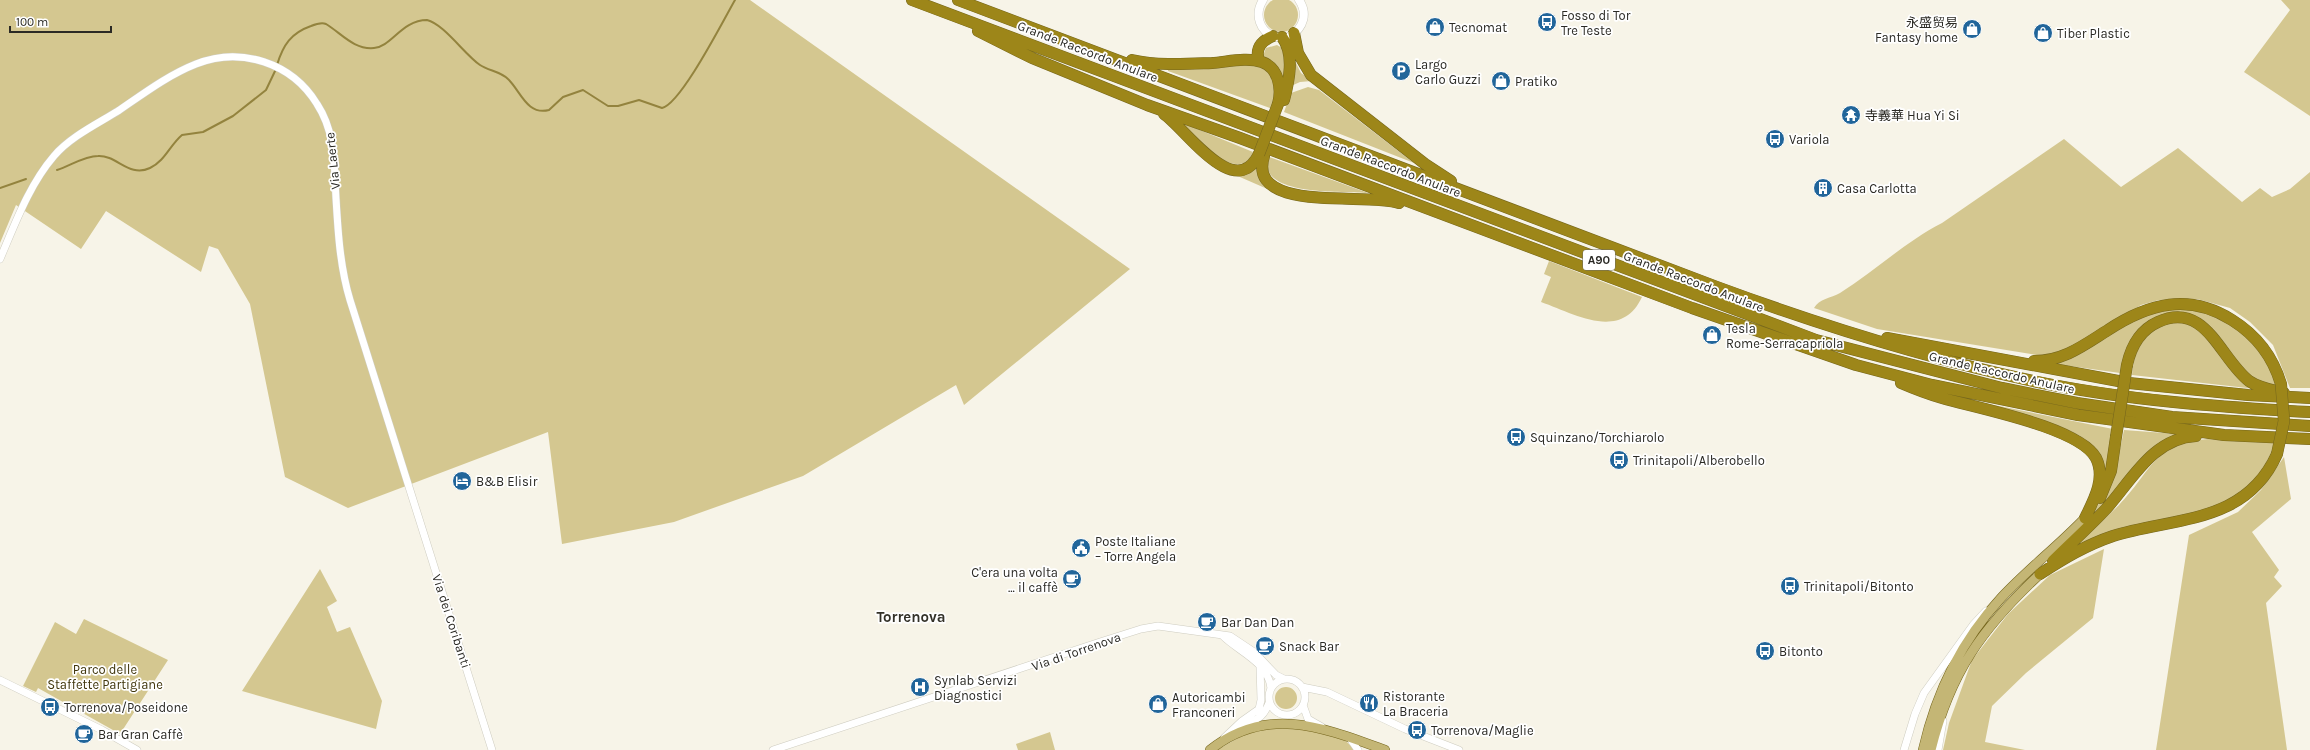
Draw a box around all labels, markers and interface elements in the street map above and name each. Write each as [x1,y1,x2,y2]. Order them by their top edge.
scale bar [10,8,111,34]
place label: Fosso di Tor Tre Teste [1561,8,1631,38]
bus stop icon: Fosso di Tor Tre Teste [1536,11,1558,33]
text: 100 m [16,15,48,29]
place label: 永盛贸易 Fantasy home [1875,15,1958,45]
shop icon: Tecnomat [1424,16,1446,38]
street label: Grande Raccordo Anulare [1016,18,1160,85]
shop icon: 永盛贸易 Fantasy home [1961,18,1983,40]
place label: Tecnomat [1449,20,1507,35]
shop icon: Tiber Plastic [2032,22,2054,44]
place label: Tiber Plastic [2057,26,2130,41]
place label: Largo Carlo Guzzi [1415,57,1481,87]
parking icon: Largo Carlo Guzzi [1390,60,1412,82]
shop icon: Pratiko [1490,70,1512,92]
place label: Pratiko [1515,74,1557,89]
temple icon: 寺義華 Hua Yi Si [1840,104,1862,126]
place label: 寺義華 Hua Yi Si [1865,108,1960,123]
bus stop icon: Variola [1764,128,1786,150]
street label: Via Laerte [322,131,343,190]
place label: Variola [1789,132,1830,147]
street label: Grande Raccordo Anulare [1319,133,1463,200]
building icon: Casa Carlotta [1812,177,1834,199]
place label: Casa Carlotta [1837,181,1917,196]
street label: Grande Raccordo Anulare [1622,248,1766,315]
road number: A90 [1583,250,1615,270]
place label: Tesla Rome-Serracapriola [1726,321,1843,351]
shop icon: Tesla Rome-Serracapriola [1701,324,1723,346]
street label: Grande Raccordo Anulare [1928,348,2077,397]
bus stop icon: Squinzano/Torchiarolo [1505,426,1527,448]
place label: Squinzano/Torchiarolo [1530,430,1664,446]
bus stop icon: Trinitapoli/Alberobello [1608,449,1630,471]
place label: Trinitapoli/Alberobello [1633,453,1765,468]
hotel icon: B&B Elisir [451,470,473,492]
place label: B&B Elisir [476,474,538,489]
place label: Poste Italiane – Torre Angela [1095,534,1176,564]
public building icon: Poste Italiane – Torre Angela [1070,537,1092,559]
place label: C'era una volta ... il caffè [971,565,1058,595]
cafe icon: C'era una volta ... il caffè [1061,568,1083,590]
street label: Via dei Coribanti [429,572,474,670]
bus stop icon: Trinitapoli/Bitonto [1779,575,1801,597]
place label: Trinitapoli/Bitonto [1804,579,1914,594]
district label: Torrenova [876,608,946,626]
cafe icon: Bar Dan Dan [1196,611,1218,633]
place label: Bar Dan Dan [1221,615,1294,630]
street label: Via di Torrenova [1030,629,1123,674]
cafe icon: Snack Bar [1254,635,1276,657]
place label: Snack Bar [1279,639,1339,654]
bus stop icon: Bitonto [1754,640,1776,662]
place label: Bitonto [1779,644,1823,659]
park label: Parco delle Staffette Partigiane [47,662,163,692]
place label: Synlab Servizi Diagnostici [934,673,1017,703]
hospital icon: Synlab Servizi Diagnostici [909,676,931,698]
place label: Ristorante La Braceria [1383,689,1448,719]
place label: Autoricambi Franconeri [1172,690,1246,720]
restaurant icon: Ristorante La Braceria [1358,692,1380,714]
shop icon: Autoricambi Franconeri [1147,693,1169,715]
bus stop icon: Torrenova/Poseidone [39,696,61,718]
place label: Torrenova/Poseidone [64,700,188,715]
bus stop icon: Torrenova/Maglie [1406,719,1428,741]
cafe icon: Bar Gran Caffè [73,723,95,745]
place label: Torrenova/Maglie [1431,723,1534,738]
place label: Bar Gran Caffè [98,727,183,742]

